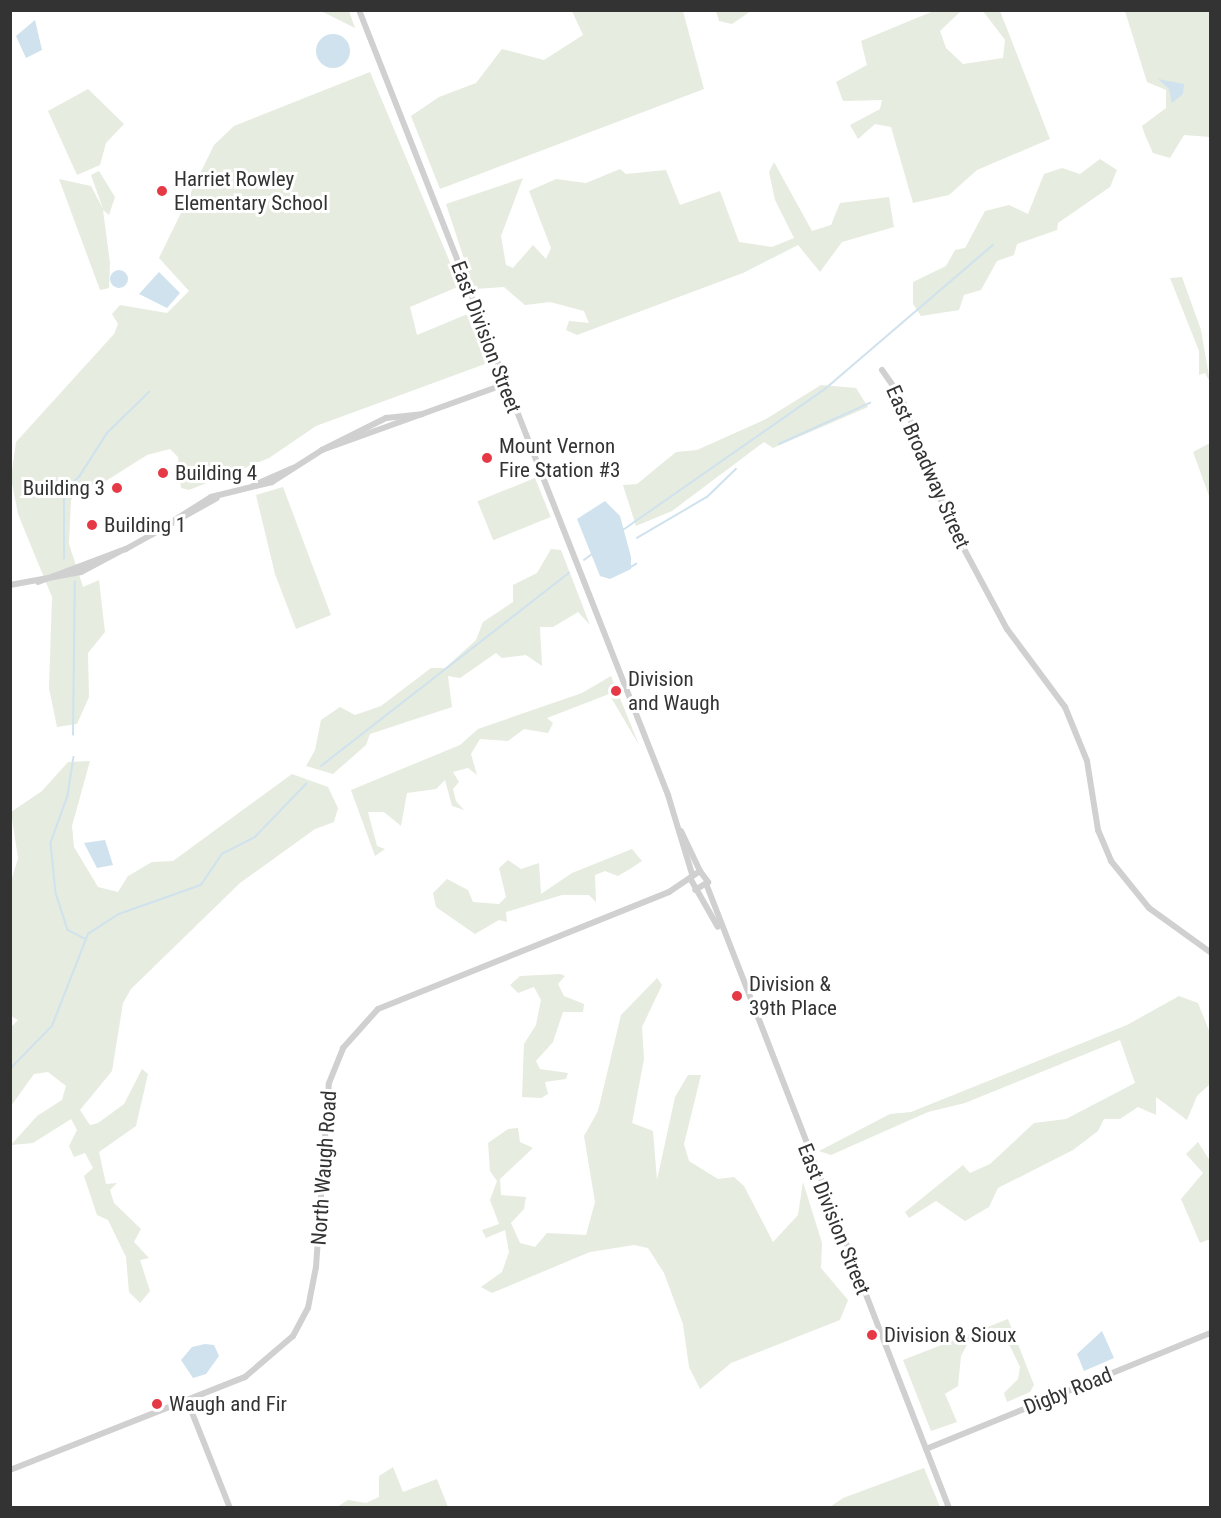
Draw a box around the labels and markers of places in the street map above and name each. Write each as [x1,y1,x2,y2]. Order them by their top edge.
place label: Harriet Rowley Elementary School [174,166,328,216]
marker: Harriet Rowley Elementary School [155,184,169,198]
place label: Mount Vernon Fire Station #3 [499,433,620,483]
marker: Mount Vernon Fire Station #3 [480,451,494,465]
place label: Building 4 [175,460,257,486]
marker: Building 4 [156,466,170,480]
place label: Building 3 [23,475,105,501]
marker: Building 3 [110,481,124,495]
place label: Building 1 [104,512,186,538]
marker: Building 1 [85,518,99,532]
place label: Division and Waugh [628,666,720,716]
marker: Division and Waugh [609,684,623,698]
place label: Division & 39th Place [749,971,837,1021]
marker: Division & 39th Place [730,989,744,1003]
place label: Division & Sioux [884,1322,1016,1348]
marker: Division & Sioux [865,1328,879,1342]
place label: Waugh and Fir [169,1391,287,1417]
marker: Waugh and Fir [150,1397,164,1411]

